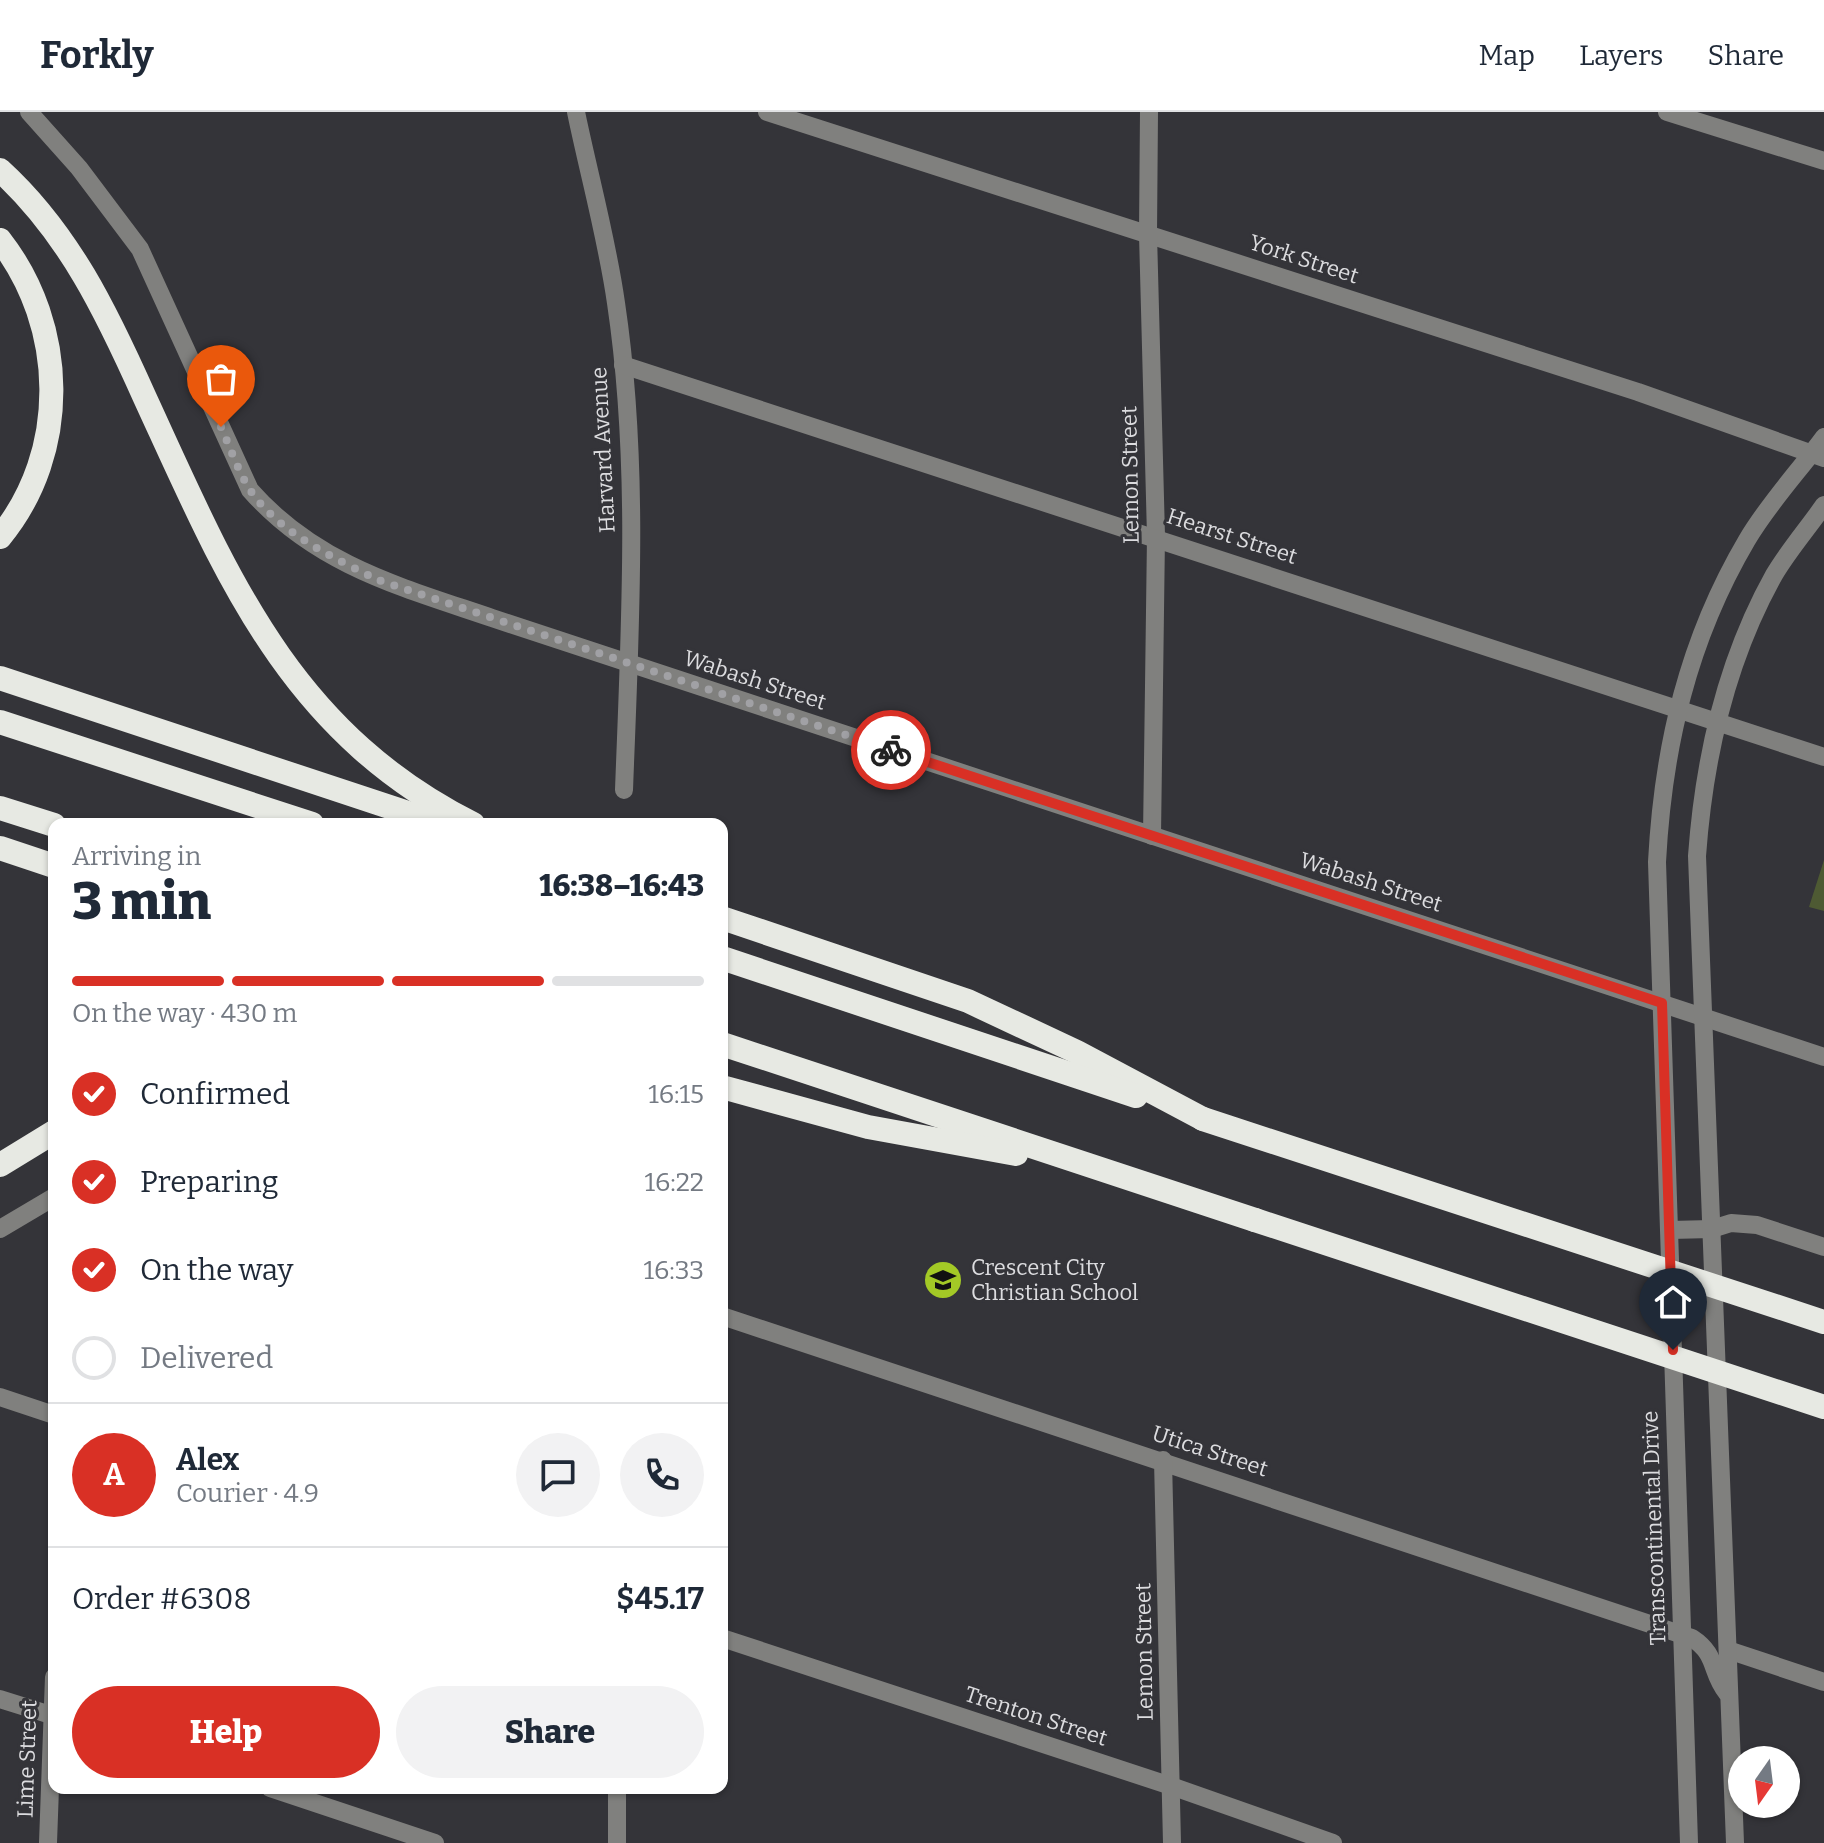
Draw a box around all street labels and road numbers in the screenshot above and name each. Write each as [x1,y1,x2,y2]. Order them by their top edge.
street label: York Street [1246,229,1362,289]
street label: Harvard Avenue [585,366,621,534]
street label: Lemon Street [1115,406,1145,544]
street label: Hearst Street [1163,502,1301,570]
street label: Wabash Street [680,644,830,716]
street label: Wabash Street [1296,846,1446,918]
street label: Transcontinental Drive [1636,1410,1672,1646]
street label: Utica Street [1149,1420,1271,1482]
street label: Lemon Street [1129,1583,1159,1721]
street label: Trenton Street [961,1680,1111,1752]
street label: Lime Street [11,1700,43,1818]

